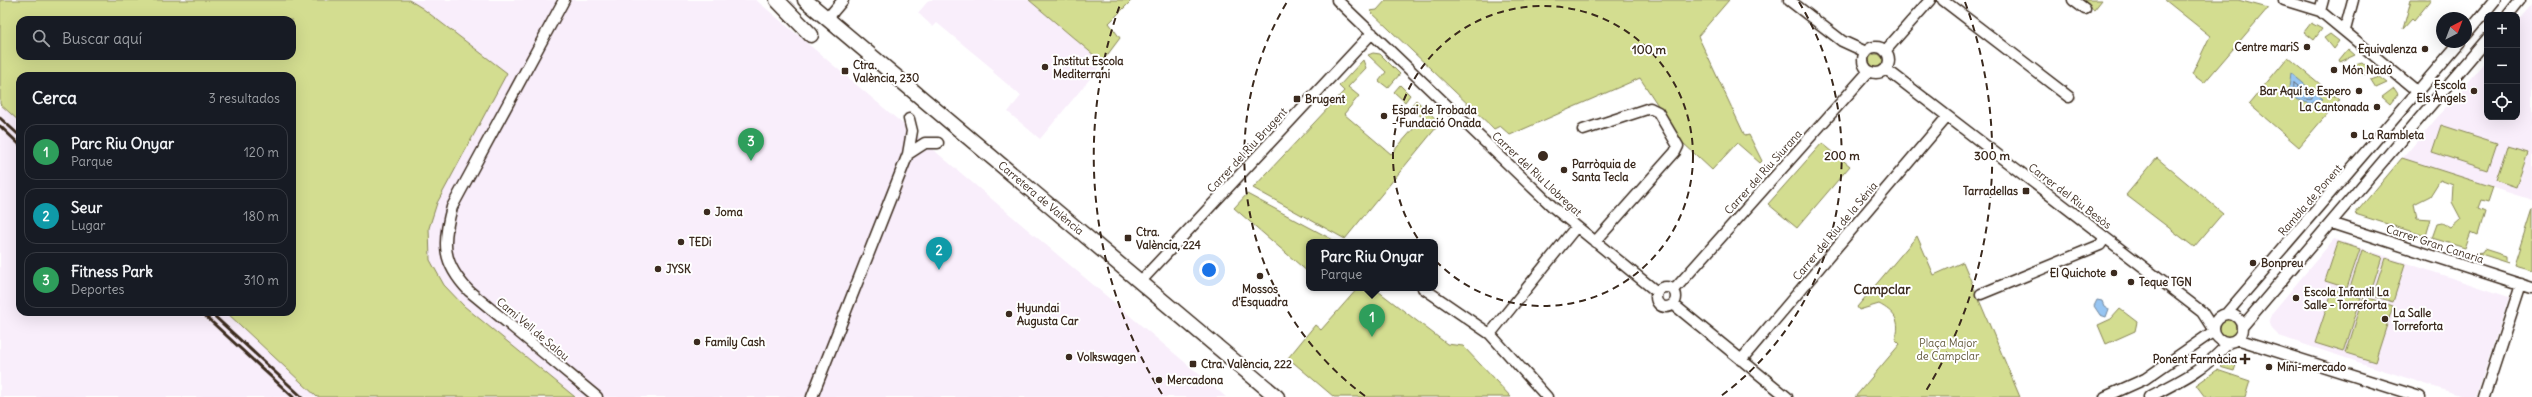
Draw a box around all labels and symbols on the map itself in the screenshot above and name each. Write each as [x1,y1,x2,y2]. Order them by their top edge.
north arrow [2436,12,2472,48]
place label: Centre mariS [2234,40,2299,54]
text: 100 m [1632,42,1666,57]
marker: Centre mariS [2302,42,2312,52]
place label: Equivalenza [2358,42,2418,57]
marker: Equivalenza [2420,44,2430,54]
place label: Institut Escola Mediterrani [1053,54,1124,81]
place label: Ctra. València, 230 [853,58,919,85]
marker: Institut Escola Mediterrani [1040,62,1050,72]
place label: Món Nadó [2342,63,2392,77]
marker: Món Nadó [2329,65,2339,75]
marker: Ctra. València, 230 [840,66,850,76]
place label: Escola Els Àngels [2416,78,2467,106]
place label: Bar Aquí te Espero [2259,84,2351,99]
marker: Bar Aquí te Espero [2354,86,2364,96]
marker: Escola Els Àngels [2469,86,2479,96]
place label: Brugent [1305,92,1345,107]
marker: Brugent [1292,94,1302,104]
place label: La Cantonada [2299,100,2370,114]
marker: La Cantonada [2372,102,2382,112]
place label: Espai de Trobada - Fundació Onada [1392,103,1482,130]
street label: Carrer del Riu Brugent [1204,104,1290,195]
marker: Espai de Trobada - Fundació Onada [1379,111,1389,121]
street label: Carrer del Riu Siurana [1721,127,1805,217]
pin: 3 [738,128,764,161]
place label: La Rambleta [2362,128,2425,142]
street label: Carrer del Riu Llobregat [1489,129,1585,220]
marker: La Rambleta [2349,130,2359,140]
text: 200 m [1824,148,1860,163]
text: 300 m [1974,148,2010,163]
centre of rings [1536,149,1550,163]
place label: Parròquia de Santa Tecla [1572,157,1636,184]
street label: Carretera de València [995,158,1087,238]
street label: Carrer del Riu Besòs [2026,160,2114,232]
street label: Rambla de Ponent [2275,161,2345,239]
marker: Parròquia de Santa Tecla [1559,165,1569,175]
street label: Carrer del Riu de la Sénia [1790,179,1880,283]
place label: Tarradellas [1963,184,2018,198]
marker: Tarradellas [2021,186,2031,196]
place label: Joma [715,205,743,219]
marker: Joma [702,207,712,217]
street label: Carrer Gran Canaria [2384,222,2486,266]
place label: Ctra. València, 224 [1136,225,1202,252]
marker: Ctra. València, 224 [1123,233,1133,243]
place label: TEDi [689,235,711,249]
marker: TEDi [676,237,686,247]
pin: 2 [926,237,952,270]
place label: Bonpreu [2261,256,2304,271]
marker: Bonpreu [2248,258,2258,268]
your location [1199,260,1219,280]
place label: JYSK [666,262,691,276]
marker: JYSK [653,264,663,274]
place label: El Quichote [2050,266,2106,280]
marker: El Quichote [2109,268,2119,278]
marker: Mossos d'Esquadra [1255,271,1265,281]
place label: Teque TGN [2139,275,2192,290]
marker: Teque TGN [2126,277,2136,287]
district label: Campclar [1854,281,1911,298]
place label: Mossos d'Esquadra [1232,282,1289,310]
place label: Escola Infantil La Salle - Torreforta [2304,285,2390,312]
marker: Escola Infantil La Salle - Torreforta [2291,293,2301,303]
street label: Camí Vell de Salou [494,295,573,364]
place label: Hyundai Augusta Car [1017,301,1079,329]
pin: 1 [1359,304,1385,337]
place label: La Salle Torreforta [2393,306,2444,333]
marker: Hyundai Augusta Car [1004,309,1014,319]
marker: La Salle Torreforta [2380,314,2390,324]
place label: Family Cash [705,335,766,350]
park label: Plaça Major de Campclar [1916,336,1980,363]
marker: Family Cash [692,337,702,347]
place label: Volkswagen [1077,350,1137,365]
marker: Volkswagen [1064,352,1074,362]
place label: Ponent Farmàcia [2153,352,2238,366]
marker: Ponent Farmàcia [2240,354,2250,364]
place label: Ctra. València, 222 [1201,357,1292,371]
marker: Ctra. València, 222 [1188,359,1198,369]
place label: Mini-mercado [2277,360,2346,374]
marker: Mini-mercado [2264,362,2274,372]
place label: Mercadona [1167,373,1224,387]
marker: Mercadona [1154,375,1164,385]

